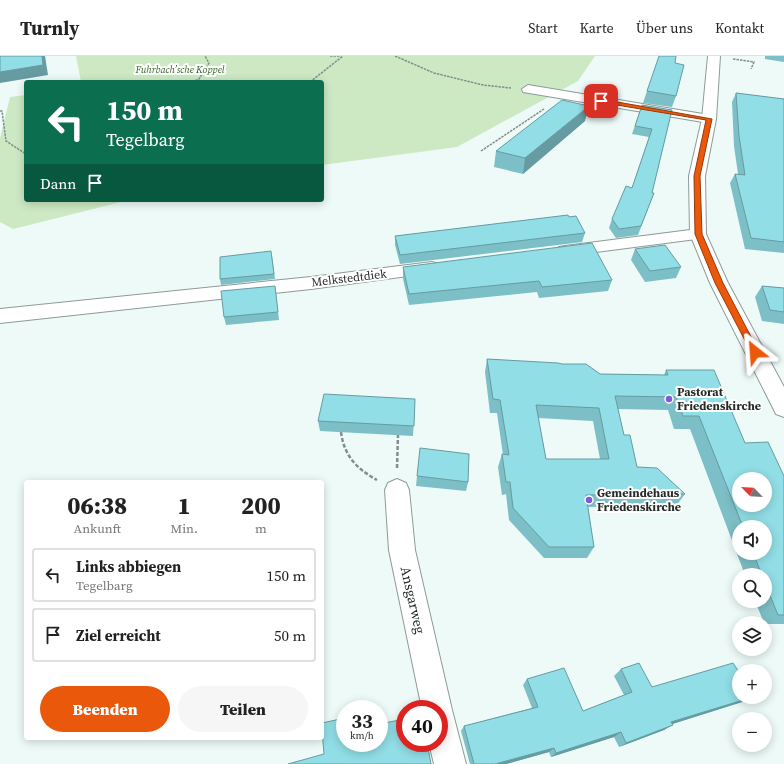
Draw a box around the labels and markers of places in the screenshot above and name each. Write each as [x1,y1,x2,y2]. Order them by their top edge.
pin [584,84,618,118]
place label: Pastorat Friedenskirche [677,384,761,414]
marker: Pastorat Friedenskirche [664,394,674,404]
place label: Gemeindehaus Friedenskirche [597,485,681,515]
marker: Gemeindehaus Friedenskirche [584,495,594,505]

